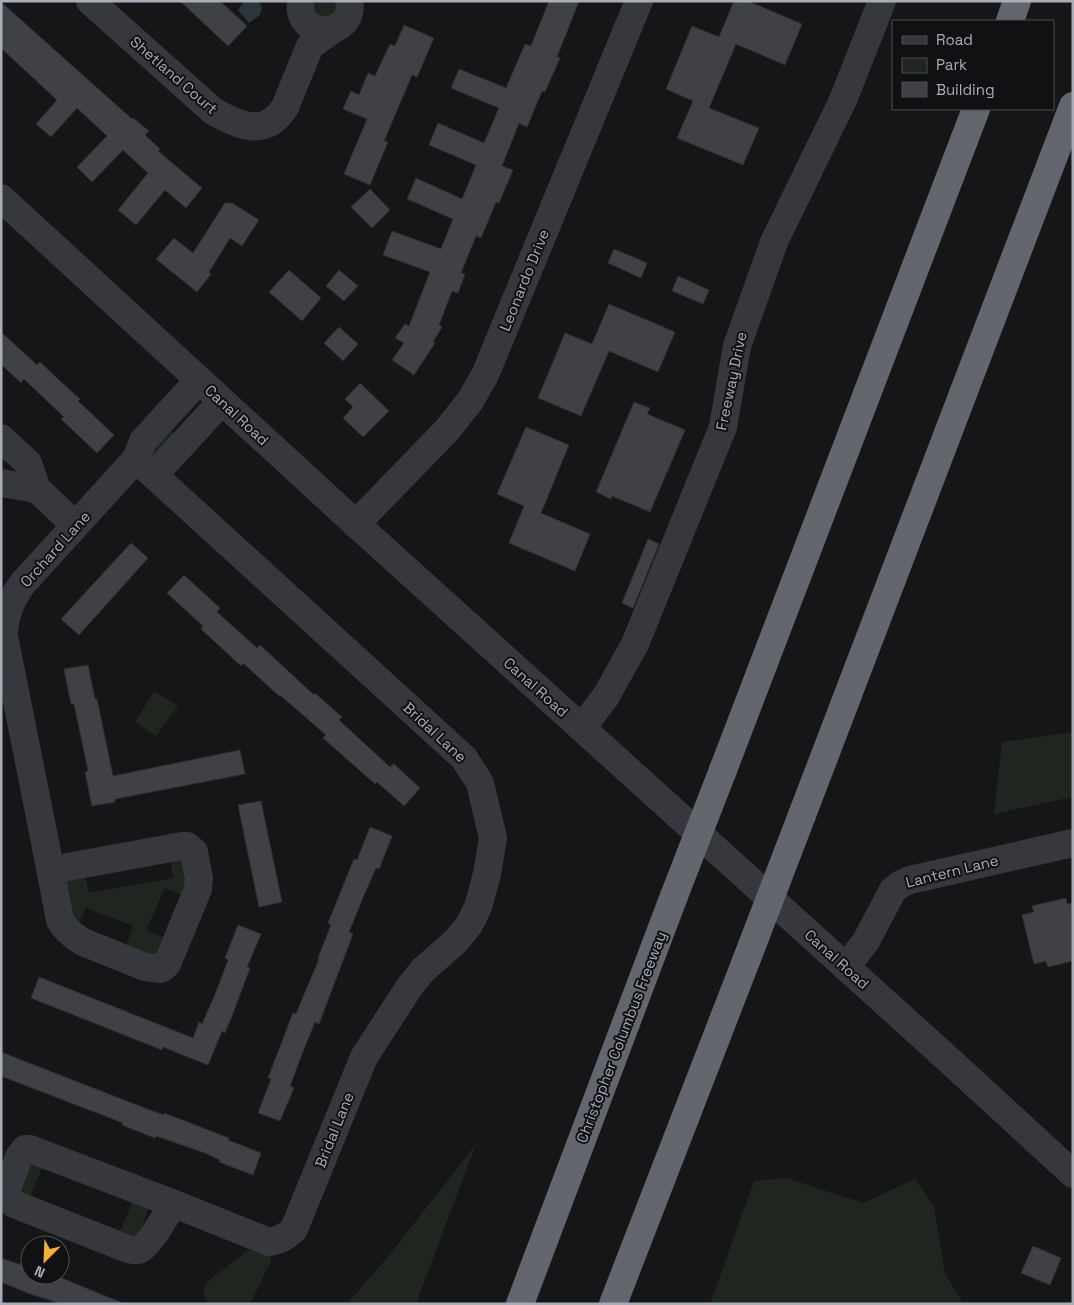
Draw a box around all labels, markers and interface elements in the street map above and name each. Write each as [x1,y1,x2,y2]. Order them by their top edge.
legend [892,20,1054,110]
text: Road [936,30,973,49]
street label: Shetland Court [126,32,222,118]
text: Park [936,55,967,74]
text: Building [936,80,995,99]
street label: Leonardo Drive [495,226,553,334]
street label: Freeway Drive [711,330,751,432]
street label: Canal Road [201,381,273,449]
street label: Orchard Lane [16,507,94,591]
street label: Canal Road [500,653,572,721]
street label: Bridal Lane [399,698,471,766]
street label: Lantern Lane [904,850,1000,892]
street label: Canal Road [801,925,873,993]
street label: Christopher Columbus Freeway [572,929,670,1145]
street label: Bridal Lane [310,1089,358,1171]
north arrow [20,1235,70,1285]
text: N [32,1262,48,1282]

